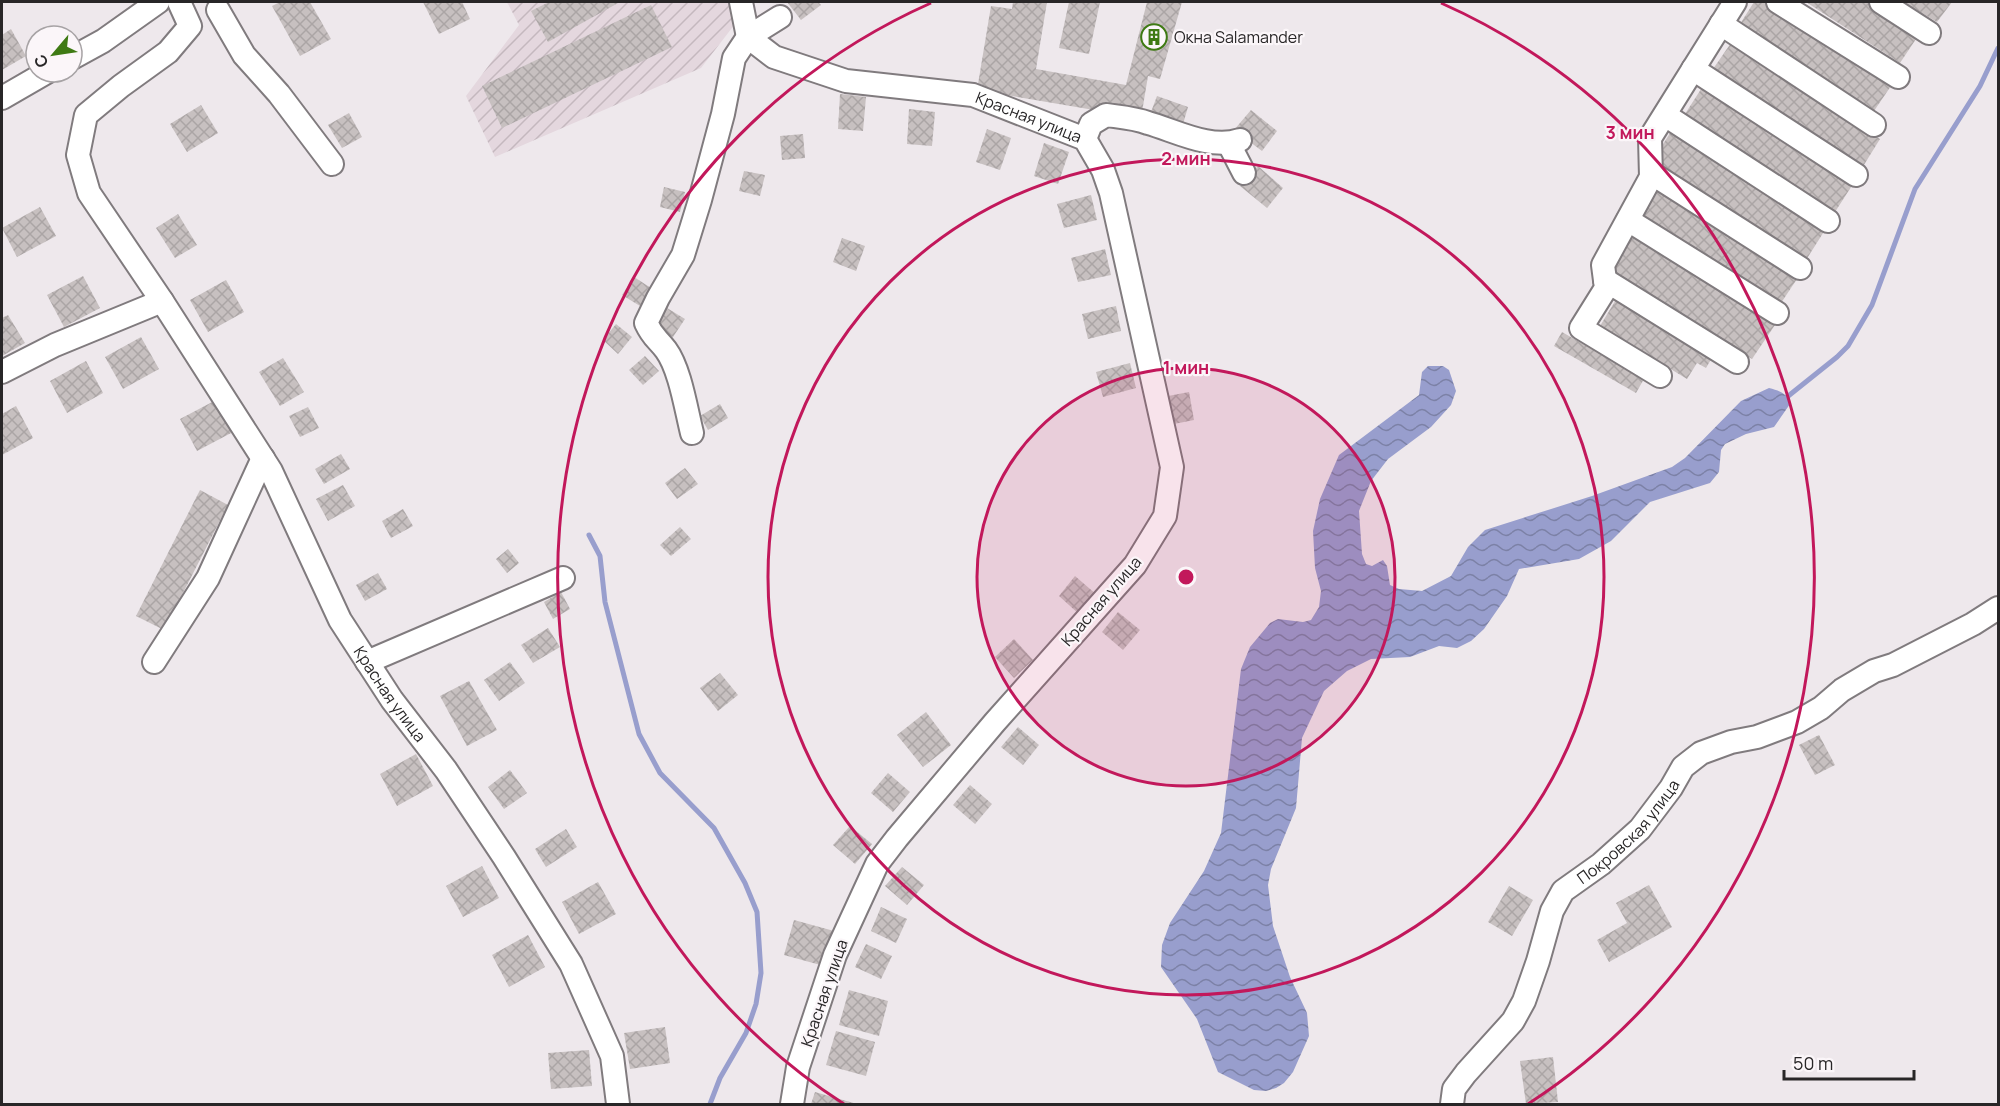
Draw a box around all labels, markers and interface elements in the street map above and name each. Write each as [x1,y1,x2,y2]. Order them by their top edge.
building icon: Окна Salamander [1139,22,1169,52]
north arrow [24,24,84,84]
place label: Окна Salamander [1174,26,1303,48]
text: С [28,51,53,72]
street label: Красная улица [972,86,1085,148]
text: 3 мин [1605,120,1655,144]
text: 2 мин [1161,146,1211,170]
text: 1 мин [1163,355,1209,379]
street label: Красная улица [1056,551,1146,651]
centre of rings [1176,567,1196,587]
street label: Красная улица [349,642,431,746]
street label: Покровская улица [1572,776,1684,889]
street label: Красная улица [795,936,853,1050]
scale bar [1784,1043,1914,1081]
text: 50 m [1793,1051,1833,1075]

